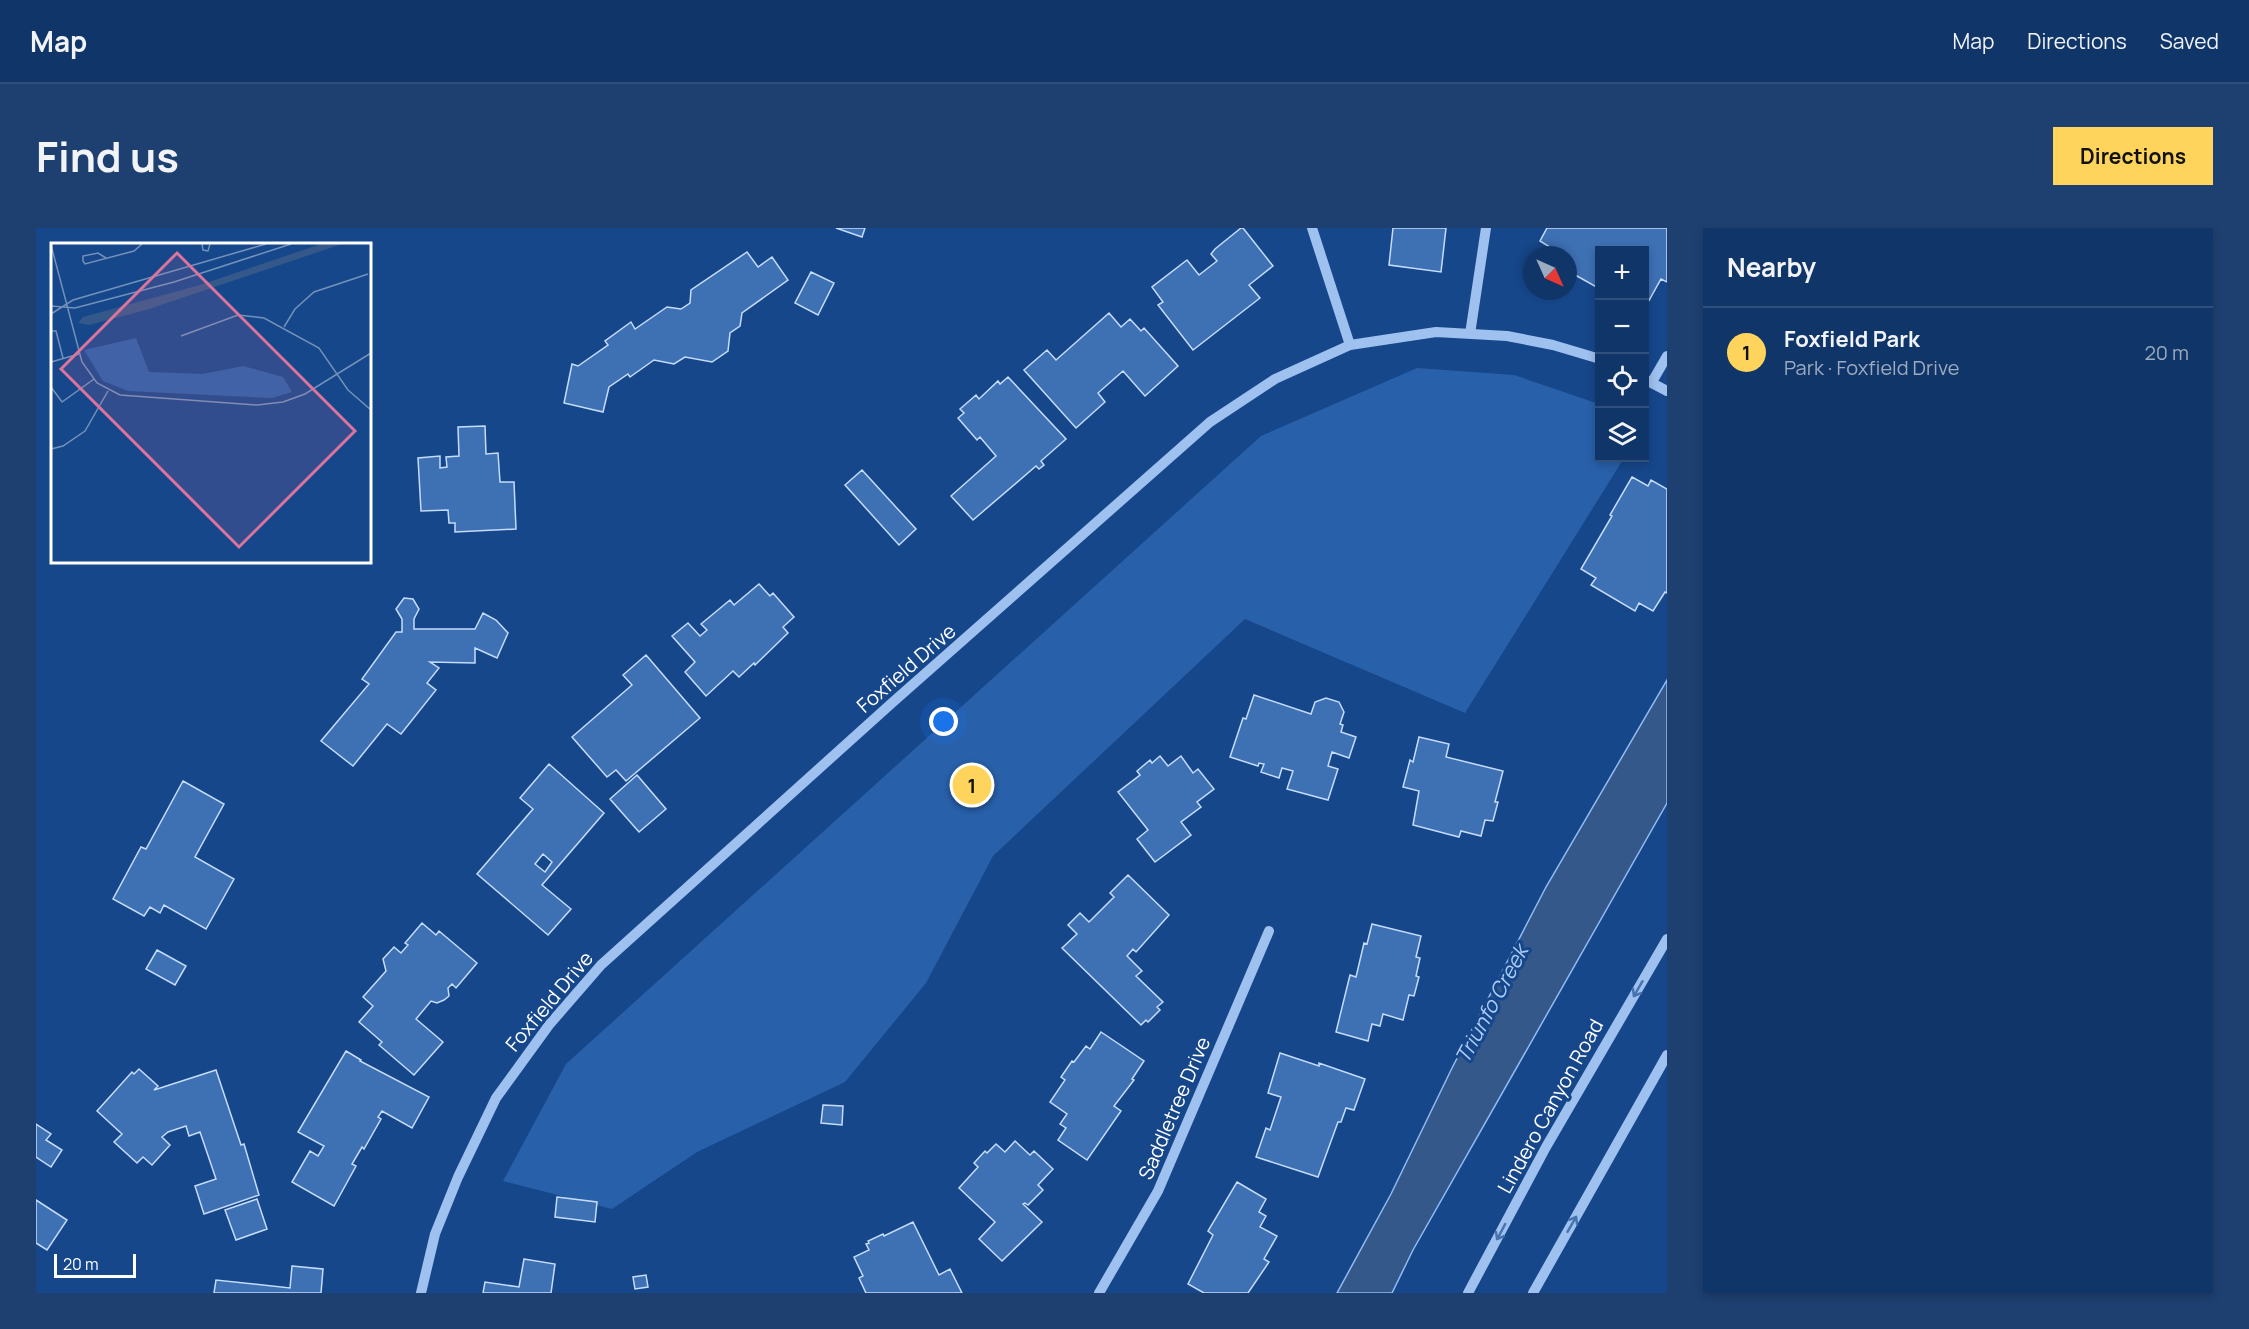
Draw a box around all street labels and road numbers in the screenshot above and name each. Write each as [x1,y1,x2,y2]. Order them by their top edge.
street label: Foxfield Drive [851,617,961,719]
street label: Foxfield Drive [499,945,599,1057]
street label: Lindero Canyon Road [1491,1014,1609,1198]
street label: Saddletree Drive [1132,1032,1216,1184]

